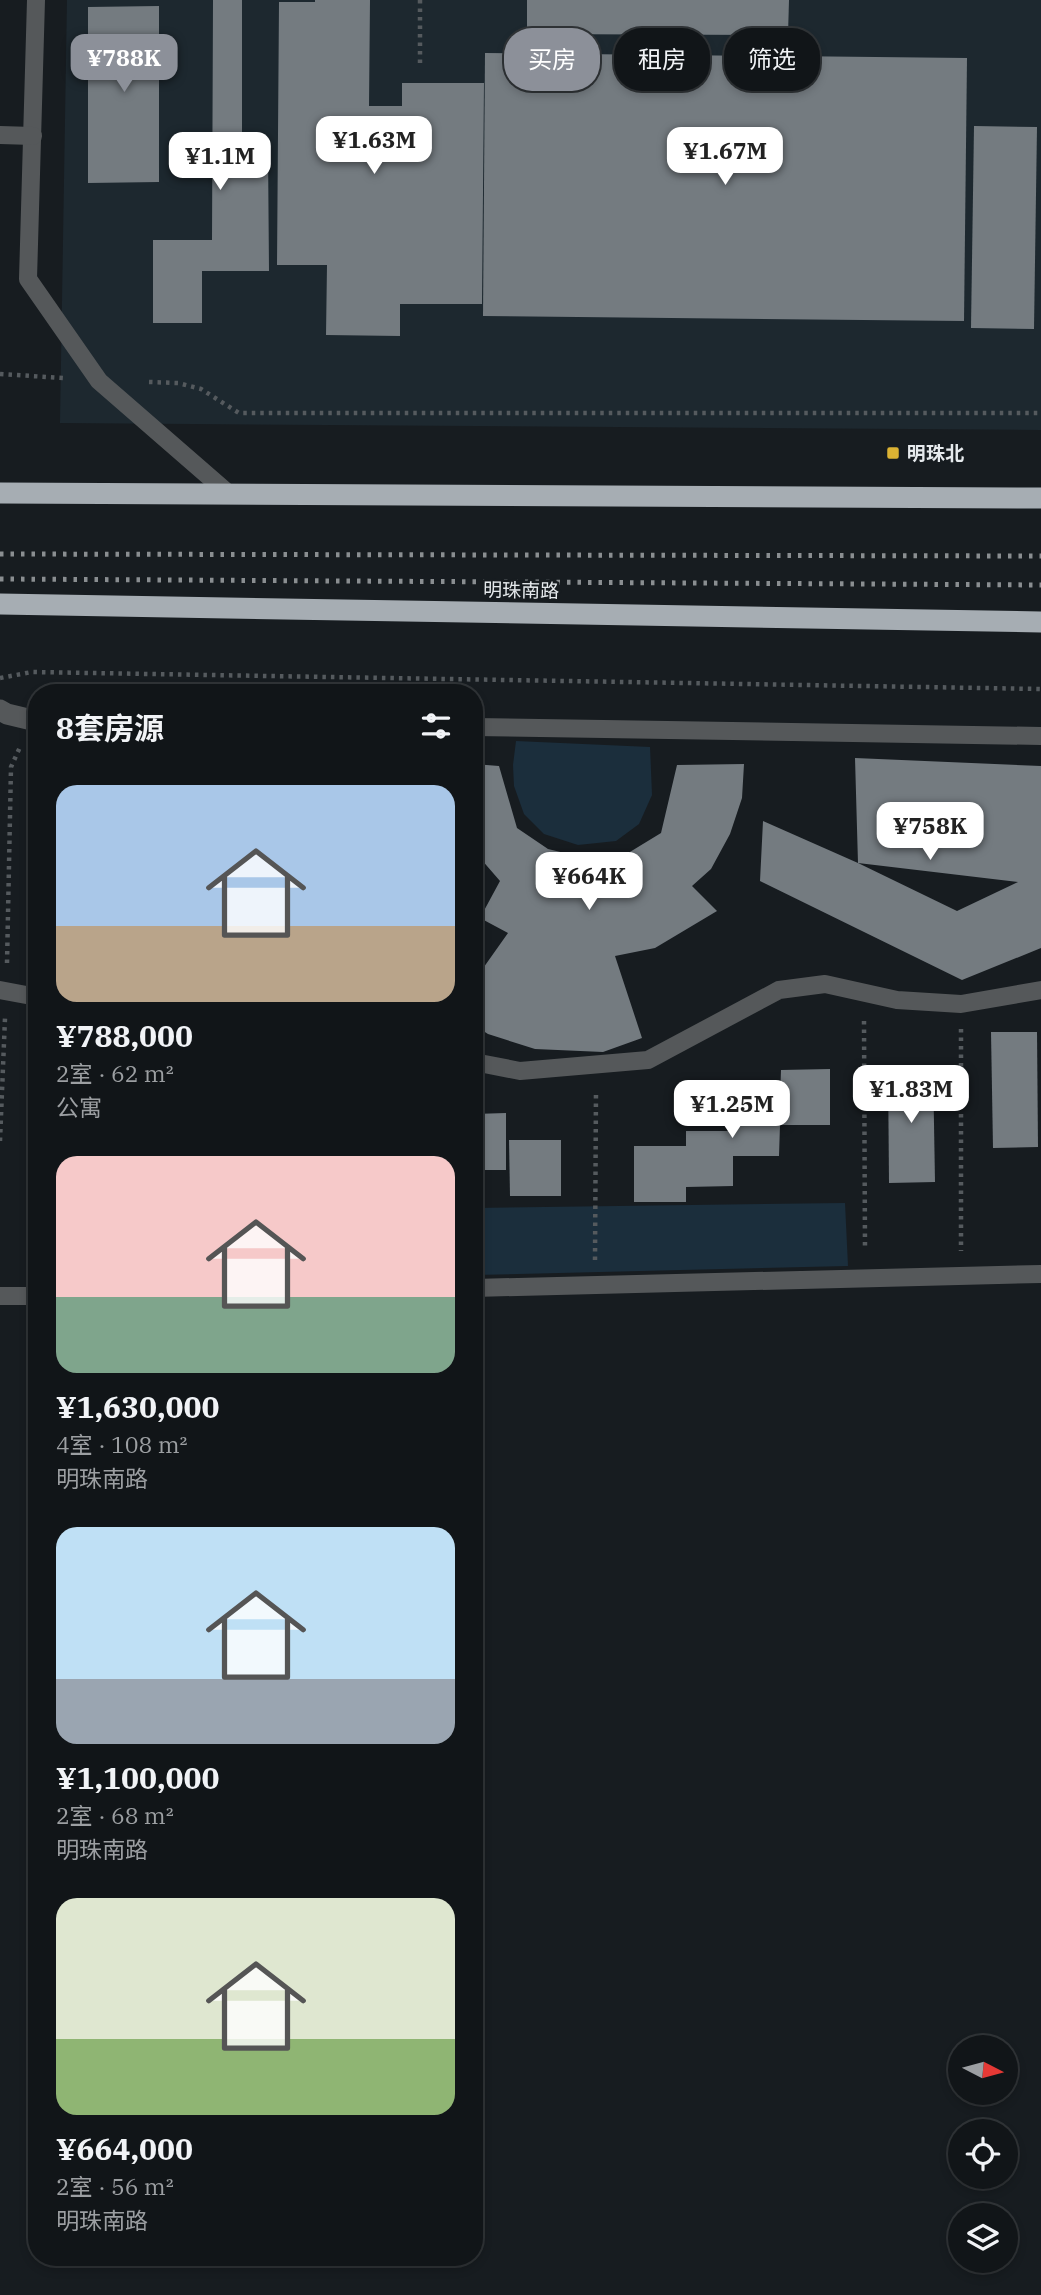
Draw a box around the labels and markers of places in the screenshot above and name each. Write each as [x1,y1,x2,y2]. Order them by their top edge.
pin: ¥788K [75,34,173,94]
pin: ¥1.63M [317,116,431,176]
pin: ¥1.67M [668,128,782,187]
pin: ¥1.1M [171,132,269,192]
place label: 明珠北 [907,441,964,465]
marker: 明珠北 [885,445,901,461]
pin: ¥758K [881,802,979,862]
pin: ¥664K [540,852,638,912]
pin: ¥1.83M [854,1066,968,1125]
pin: ¥1.25M [675,1080,789,1140]

